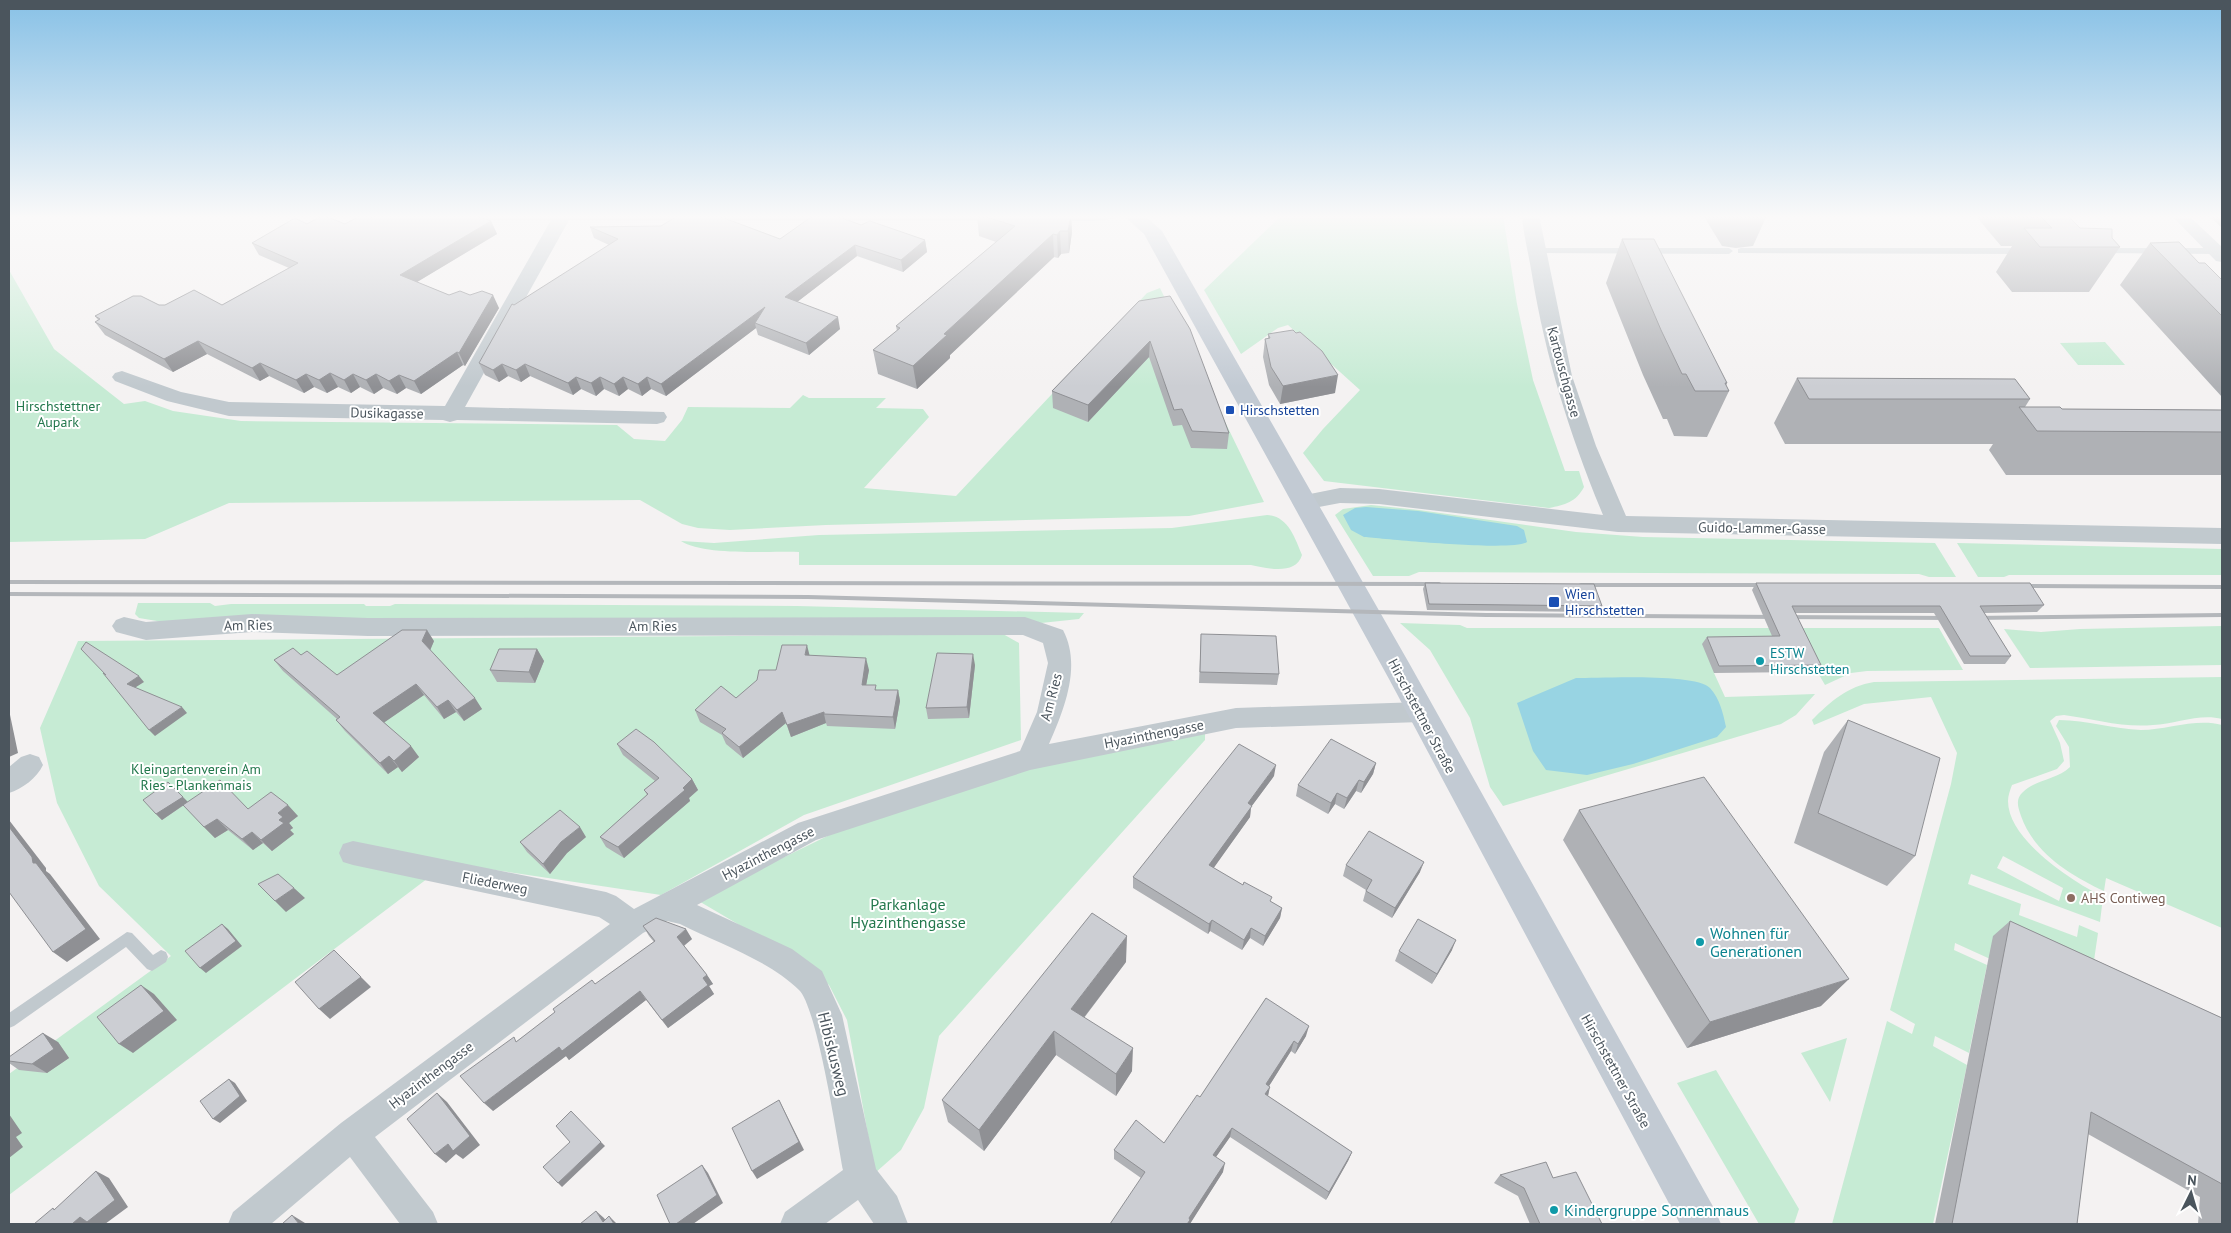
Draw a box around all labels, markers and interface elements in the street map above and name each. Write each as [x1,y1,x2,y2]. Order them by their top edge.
street label: Kartouschgasse [1543,325,1585,419]
park label: Hirschstettner Aupark [16,397,100,431]
place label: Hirschstetten [1240,401,1320,419]
street label: Dusikagasse [350,403,424,423]
marker: Hirschstetten [1224,404,1236,416]
street label: Guido-Lammer-Gasse [1698,518,1826,538]
place label: Wien Hirschstetten [1565,585,1645,619]
marker: Wien Hirschstetten [1547,595,1561,609]
street label: Am Ries [224,616,272,634]
street label: Am Ries [629,617,677,635]
place label: ESTW Hirschstetten [1770,644,1850,678]
marker: ESTW Hirschstetten [1754,655,1766,667]
street label: Hirschstettner Straße [1384,656,1460,776]
street label: Am Ries [1036,671,1066,723]
street label: Hyazinthengasse [1103,716,1205,752]
park label: Kleingartenverein Am Ries - Plankenmais [131,760,261,794]
street label: Hyazinthengasse [719,822,817,884]
street label: Fliederweg [461,868,529,898]
place label: AHS Contiweg [2081,889,2166,907]
marker: AHS Contiweg [2065,892,2077,904]
park label: Parkanlage Hyazinthengasse [850,894,966,932]
place label: Wohnen für Generationen [1710,923,1802,961]
marker: Wohnen für Generationen [1694,936,1706,948]
street label: Hibiskusweg [814,1010,854,1098]
street label: Hirschstettner Straße [1577,1011,1655,1131]
street label: Hyazinthengasse [385,1037,477,1113]
north arrow [2166,1168,2216,1218]
text: N [2187,1171,2198,1189]
place label: Kindergruppe Sonnenmaus [1564,1200,1749,1220]
marker: Kindergruppe Sonnenmaus [1548,1204,1560,1216]

